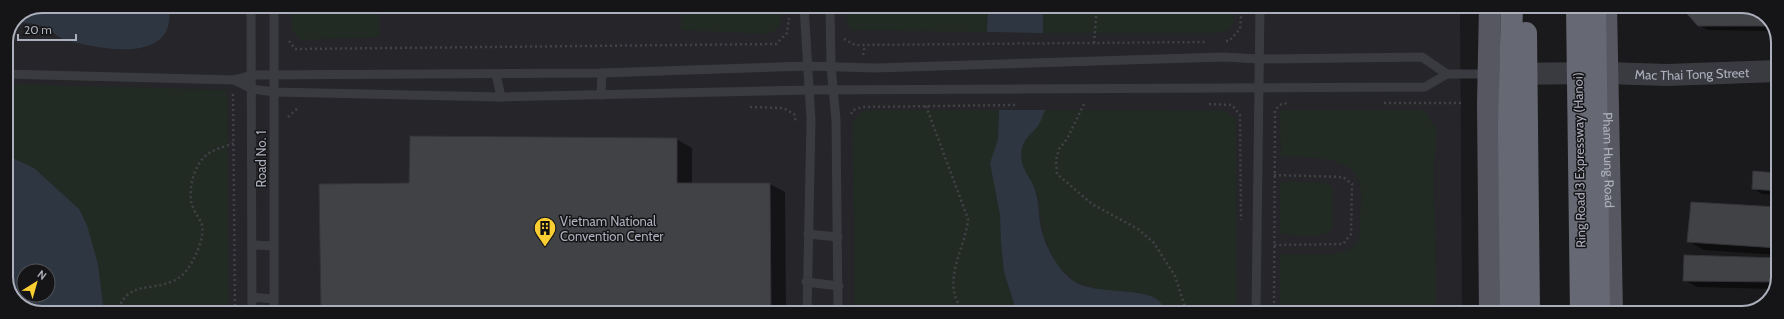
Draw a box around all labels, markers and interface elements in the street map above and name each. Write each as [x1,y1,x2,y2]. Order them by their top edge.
scale bar [18,16,76,42]
text: 20 m [24,22,52,37]
street label: Mac Thai Tong Street [1634,64,1750,83]
street label: Ring Road 3 Expressway (Hanoi) [1569,72,1589,248]
street label: Pham Hung Road [1600,112,1618,208]
street label: Road No. 1 [253,130,269,188]
place label: Vietnam National Convention Center [560,213,664,244]
building icon: Vietnam National Convention Center [532,215,558,248]
north arrow [16,263,56,303]
text: N [35,267,49,283]

